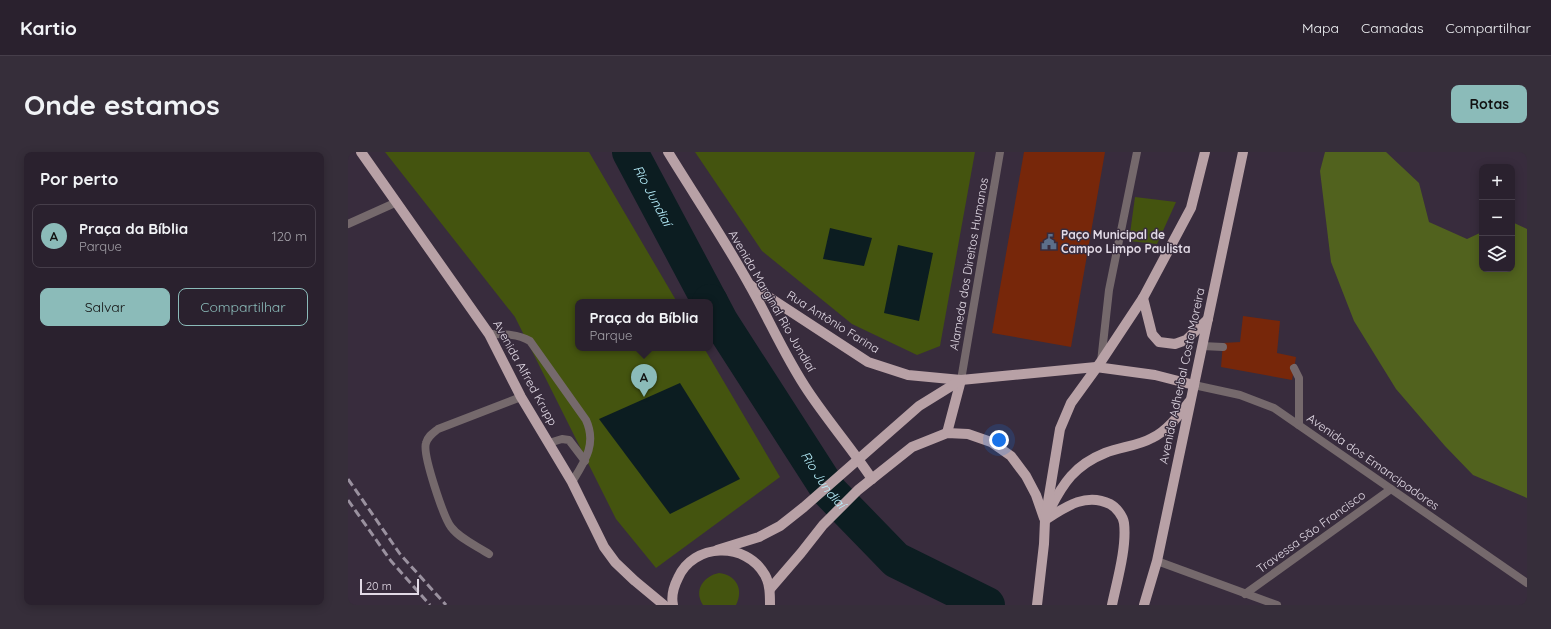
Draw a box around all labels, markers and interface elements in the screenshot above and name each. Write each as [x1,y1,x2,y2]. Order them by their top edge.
text: Kartio [20,16,77,40]
text: Mapa [1302,19,1339,37]
text: Camadas [1361,19,1423,37]
text: Compartilhar [1445,19,1531,37]
button: Rotas [1451,85,1527,123]
text: Onde estamos [24,87,220,122]
water label: Rio Jundiaí [630,162,677,230]
map controls [1479,164,1515,272]
button: + [1479,164,1515,200]
text: Por perto [40,168,118,189]
street label: Alameda dos Direitos Humanos [946,176,991,352]
button: − [1479,200,1515,236]
text: Praça da Bíblia [79,219,188,238]
street label: Avenida Marginal Rio Jundiaí [726,227,819,375]
place label: Paço Municipal de Campo Limpo Paulista [1061,227,1190,256]
text: A [50,228,58,244]
text: 120 m [272,228,307,244]
public building icon: Paço Municipal de Campo Limpo Paulista [1040,233,1058,251]
button: layers [1479,236,1515,272]
text: Parque [79,238,122,254]
street label: Avenida Adherbal Costa Moreira [1156,286,1208,465]
street label: Rua Antônio Farina [784,287,882,356]
button: Salvar [40,288,170,326]
button: Compartilhar [178,288,308,326]
popup [575,299,713,351]
text: Praça da Bíblia [589,308,699,327]
street label: Avenida Alfred Krupp [490,317,561,428]
text: Parque [589,327,632,343]
pin: A [631,364,657,397]
street label: Avenida dos Emancipadores [1304,410,1443,513]
your location [989,430,1009,450]
water label: Rio Jundiaí [798,448,851,513]
street label: Travessa São Francisco [1253,487,1368,576]
scale bar [360,577,419,596]
text: 20 m [366,579,392,593]

